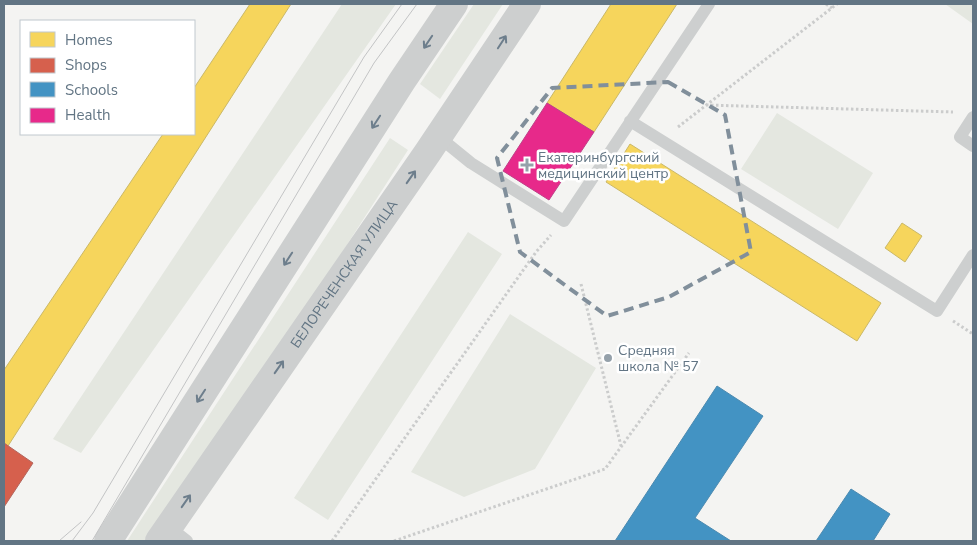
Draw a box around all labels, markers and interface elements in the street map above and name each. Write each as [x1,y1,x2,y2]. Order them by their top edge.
legend [20,20,195,135]
text: Homes [65,30,113,50]
one-way arrow [423,35,433,49]
one-way arrow [497,35,507,49]
text: Shops [65,55,107,75]
text: Schools [65,80,118,100]
text: Health [65,105,110,125]
one-way arrow [371,115,381,129]
place label: Екатеринбургский медицинский центр [538,148,669,183]
marker: Екатеринбургский медицинский центр [520,158,534,172]
one-way arrow [406,170,416,184]
street label: БЕЛОРЕЧЕНСКАЯ УЛИЦА [286,196,402,352]
one-way arrow [283,252,294,266]
place label: Средняя школа № 57 [618,341,699,376]
marker: Средняя школа № 57 [602,352,614,364]
one-way arrow [274,361,284,375]
one-way arrow [196,389,206,403]
one-way arrow [181,494,191,508]

